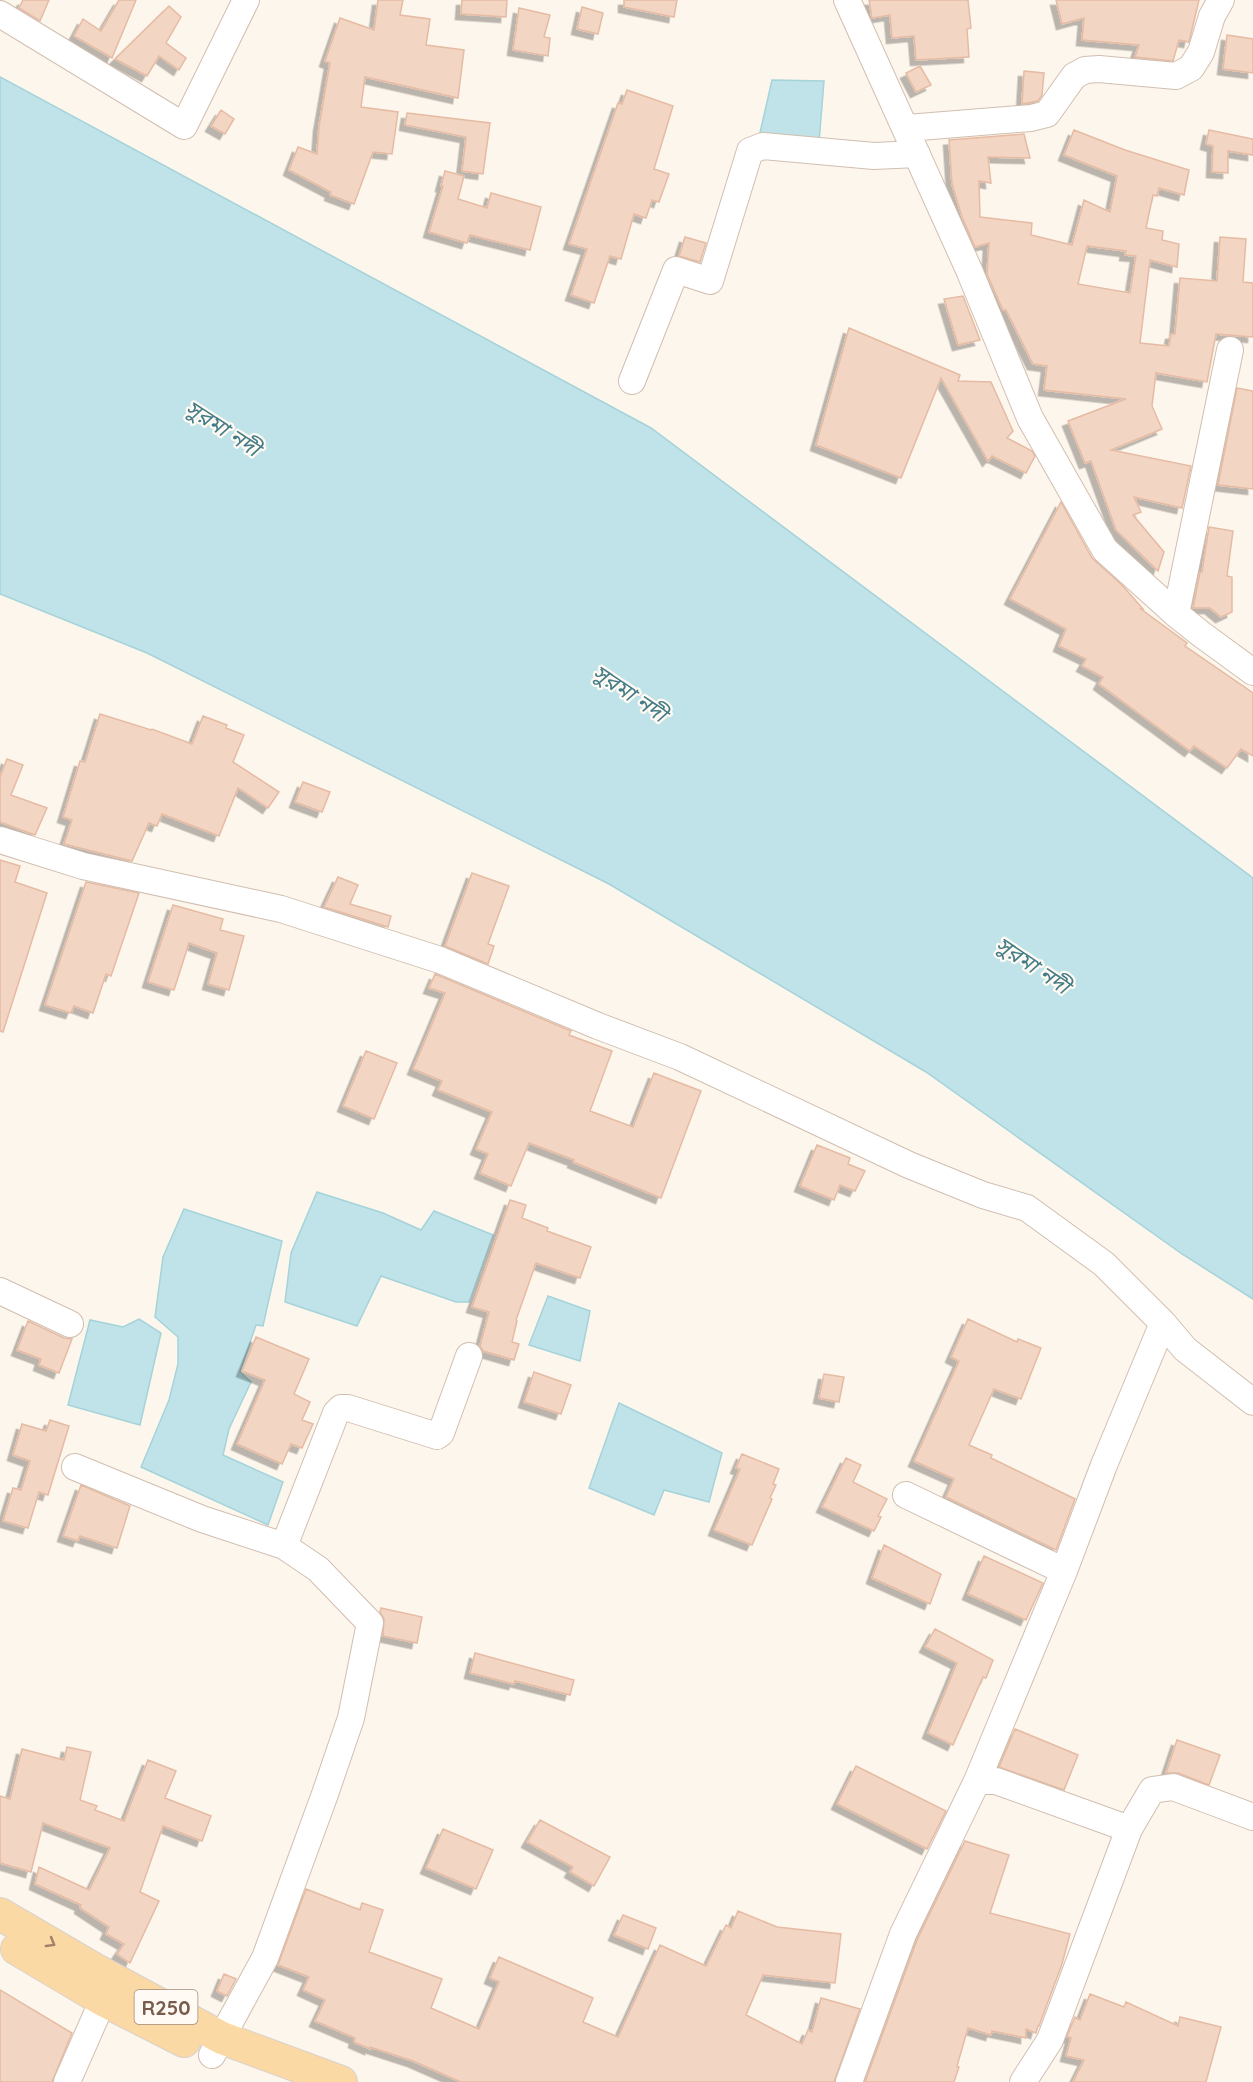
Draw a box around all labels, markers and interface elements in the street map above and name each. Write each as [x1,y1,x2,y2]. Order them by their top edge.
water label: সুরমা নদী [180,394,269,465]
water label: সুরমা নদী [588,658,676,730]
water label: সুরমা নদী [991,930,1079,1002]
one-way arrow [45,1936,55,1948]
road number: R250 [134,1990,198,2024]

